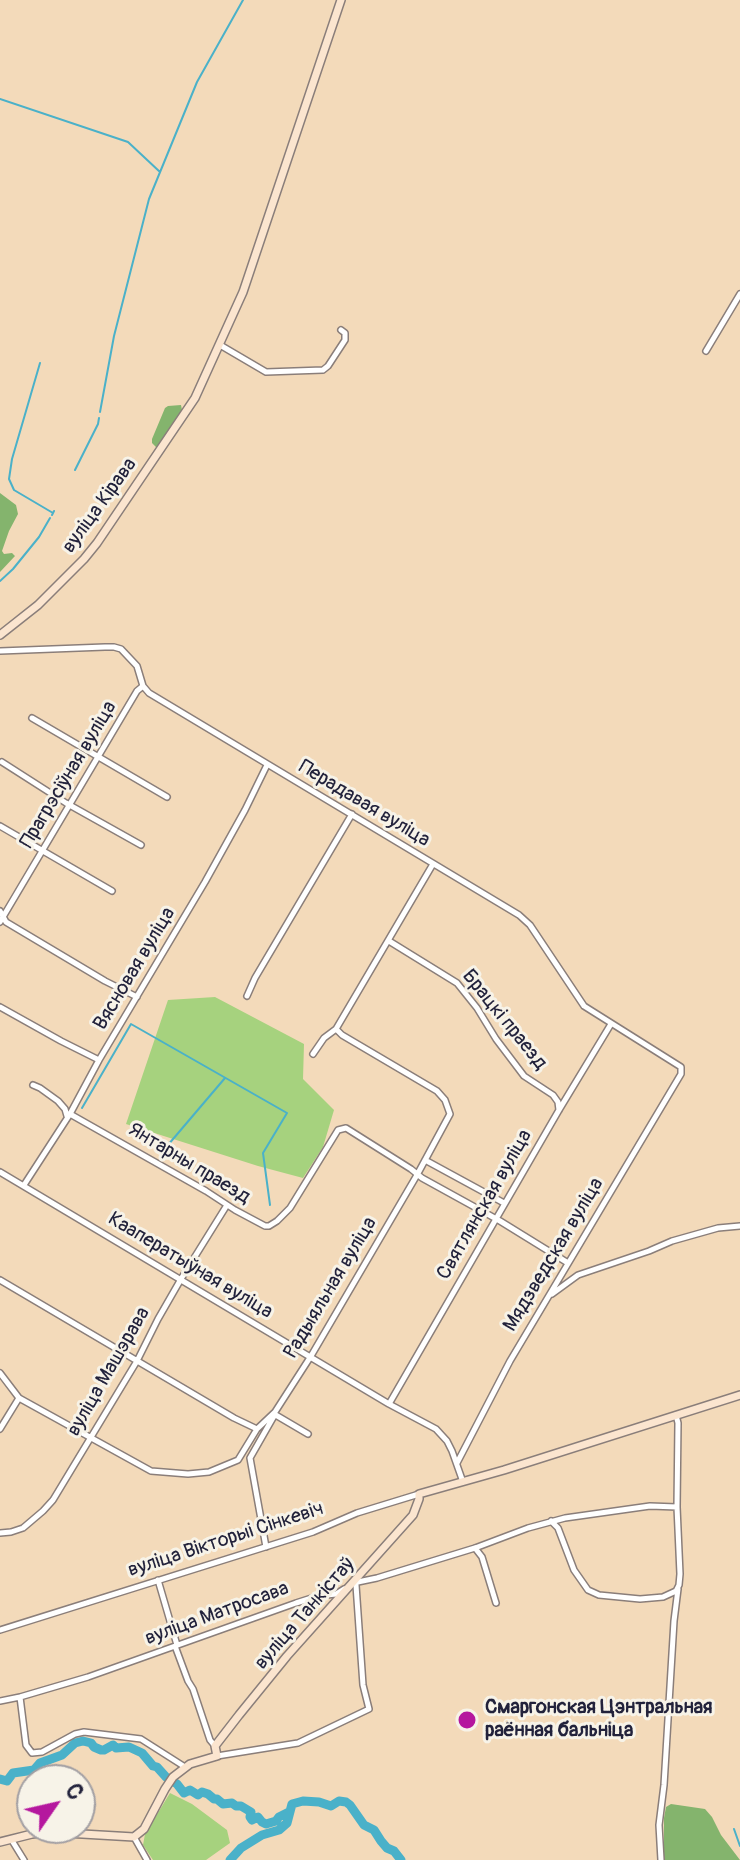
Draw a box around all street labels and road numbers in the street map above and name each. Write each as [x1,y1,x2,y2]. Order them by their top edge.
street label: вуліца Кірава [57,454,143,558]
street label: Прагрэсіўная вуліца [16,697,122,853]
street label: Перадавая вуліца [294,755,434,853]
street label: Вясновая вуліца [89,903,181,1035]
street label: Брацкі праезд [456,965,552,1075]
street label: Янтарны праезд [124,1118,254,1210]
street label: Святлянская вуліца [432,1126,538,1284]
street label: Мядзведская вуліца [499,1174,609,1336]
street label: Кааператыўная вуліца [103,1207,277,1325]
street label: Радыяльная вуліца [279,1213,383,1363]
street label: вуліца Машэрава [62,1303,156,1441]
street label: вуліца Вікторыі Сінкевіч [125,1497,327,1583]
street label: вуліца Танкістаў [250,1553,360,1675]
street label: вуліца Матросава [142,1577,292,1651]

